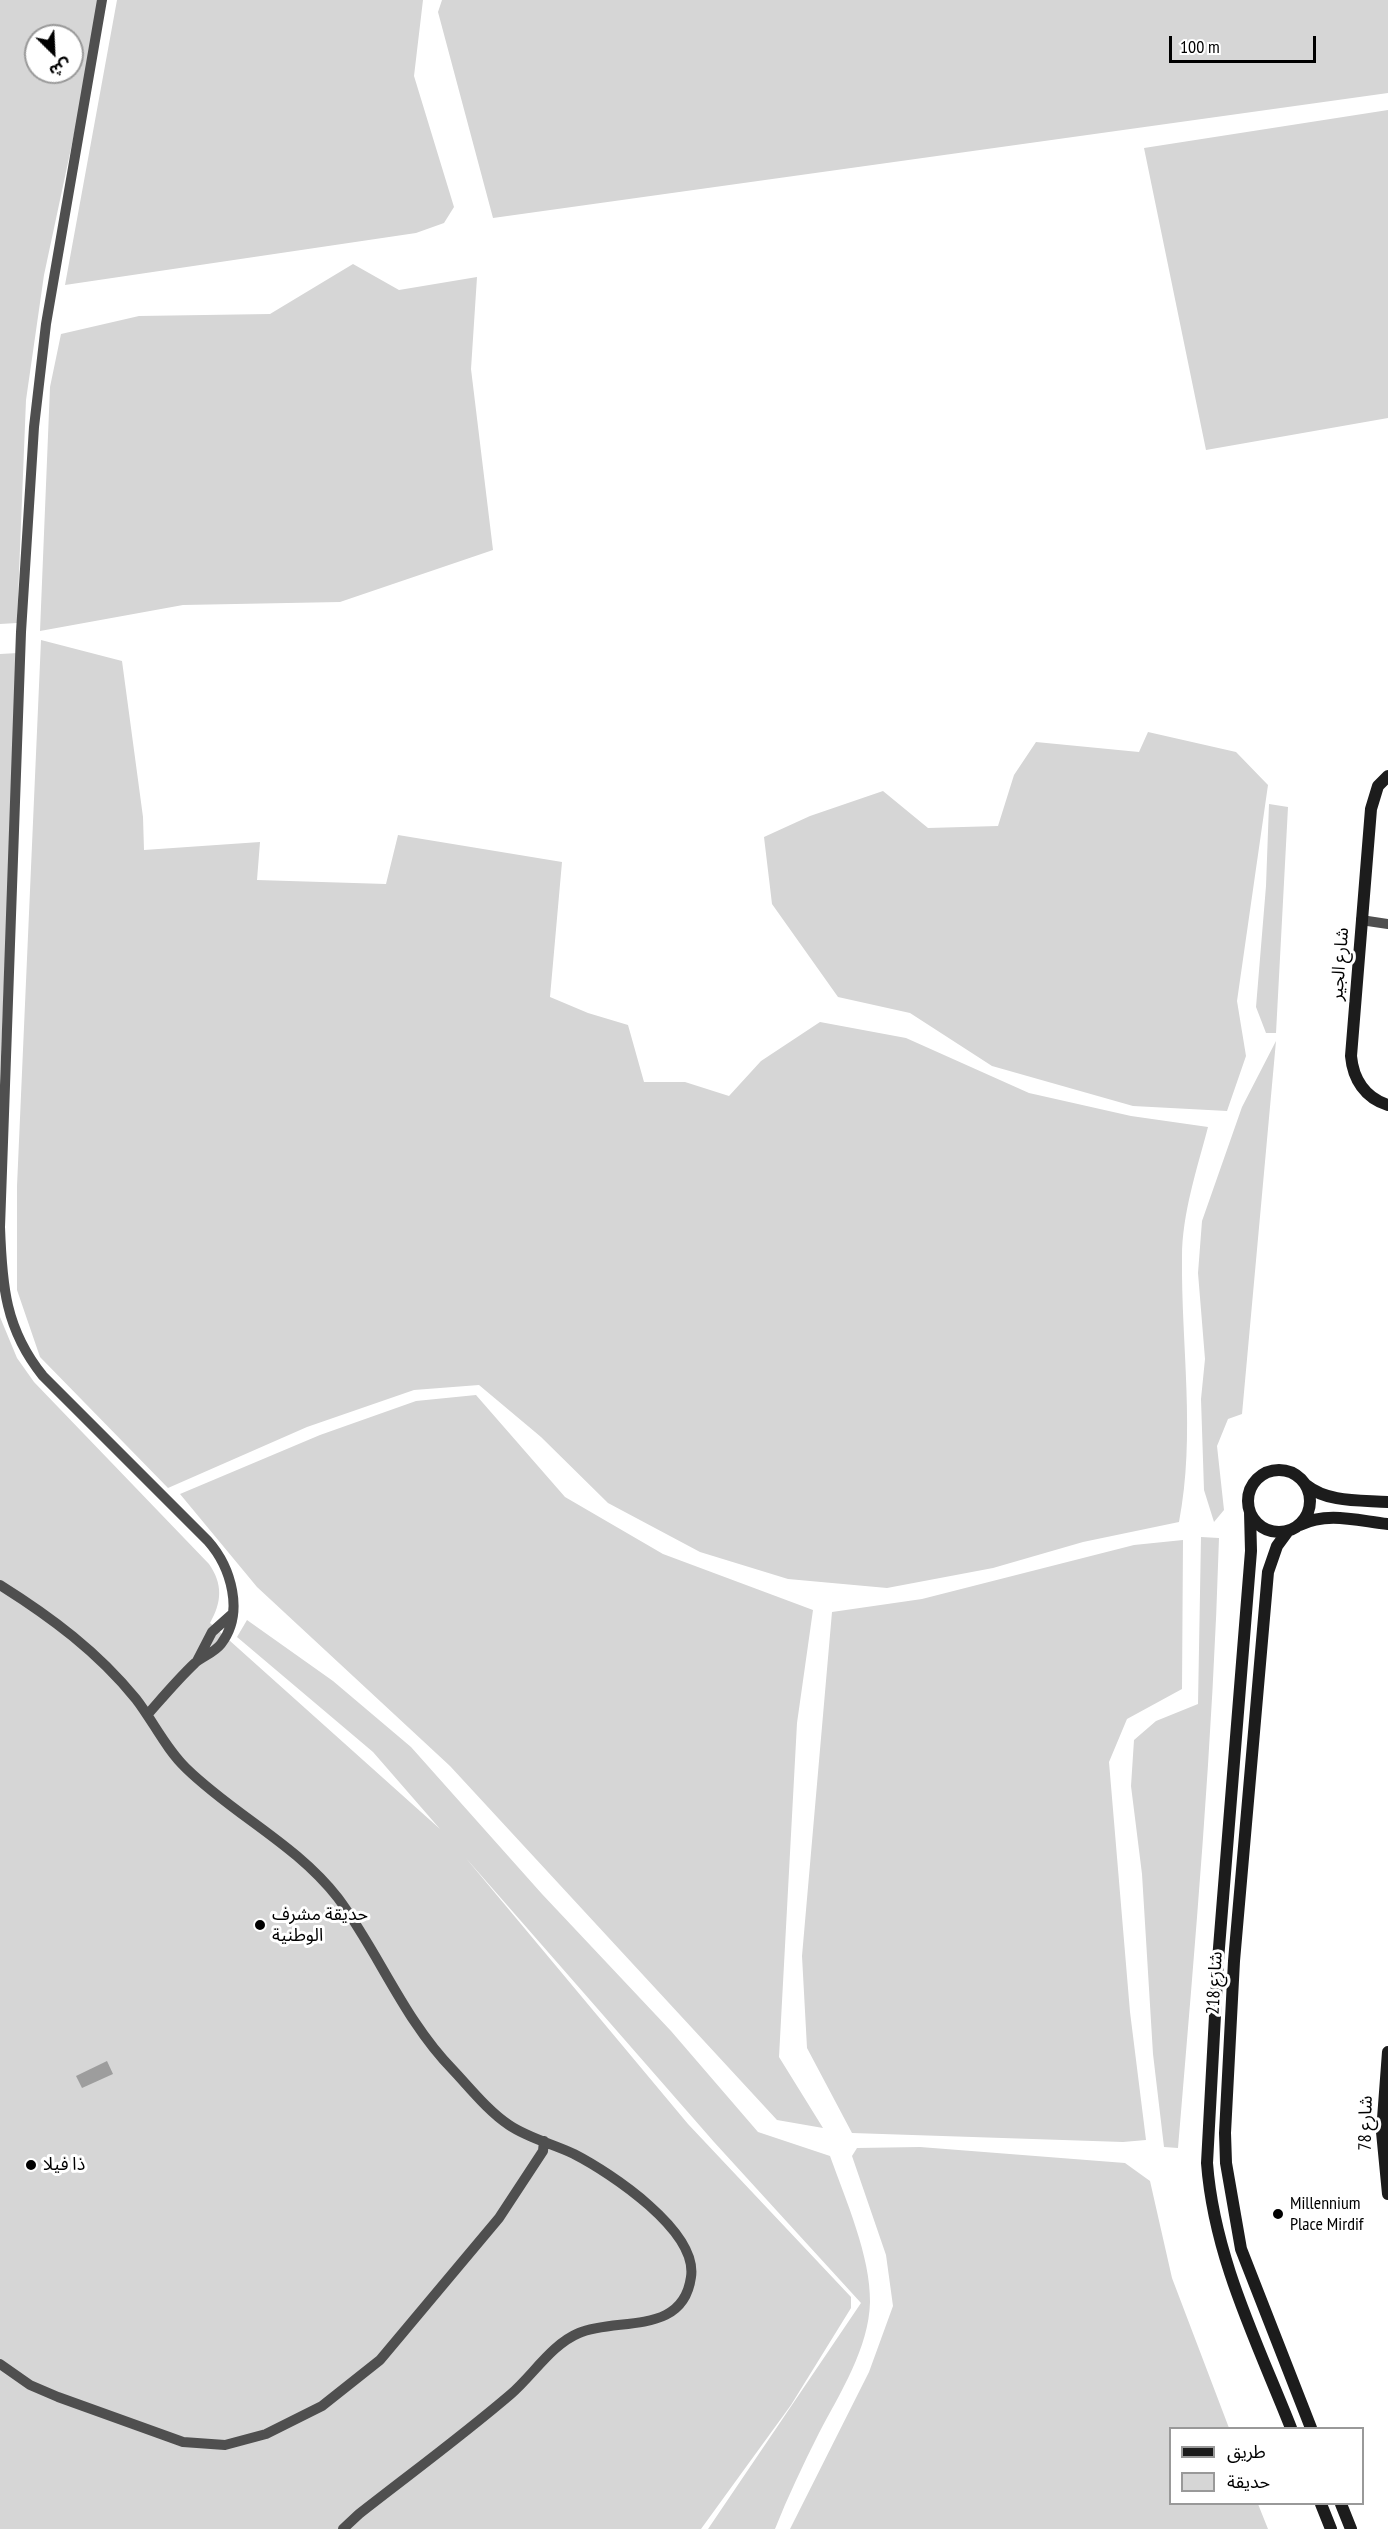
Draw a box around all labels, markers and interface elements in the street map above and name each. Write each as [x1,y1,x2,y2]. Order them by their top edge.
north arrow [24,24,84,84]
scale bar [1172,24,1319,62]
text: 100 m [1180,35,1220,58]
text: ش [46,55,75,82]
street label: شارع الجير [1326,927,1354,1001]
place label: حديقة مشرف الوطنية [272,1904,368,1946]
marker: حديقة مشرف الوطنية [253,1918,267,1932]
street label: شارع 218 [1203,1951,1227,2015]
street label: شارع 78 [1355,2095,1377,2151]
place label: ذا فيلا [43,2154,85,2176]
marker: ذا فيلا [24,2158,38,2172]
place label: Millennium Place Mirdif [1290,2193,1363,2236]
marker: Millennium Place Mirdif [1271,2207,1285,2221]
legend [1169,2427,1364,2505]
text: طريق [1227,2440,1266,2463]
text: حديقة [1227,2470,1270,2493]

